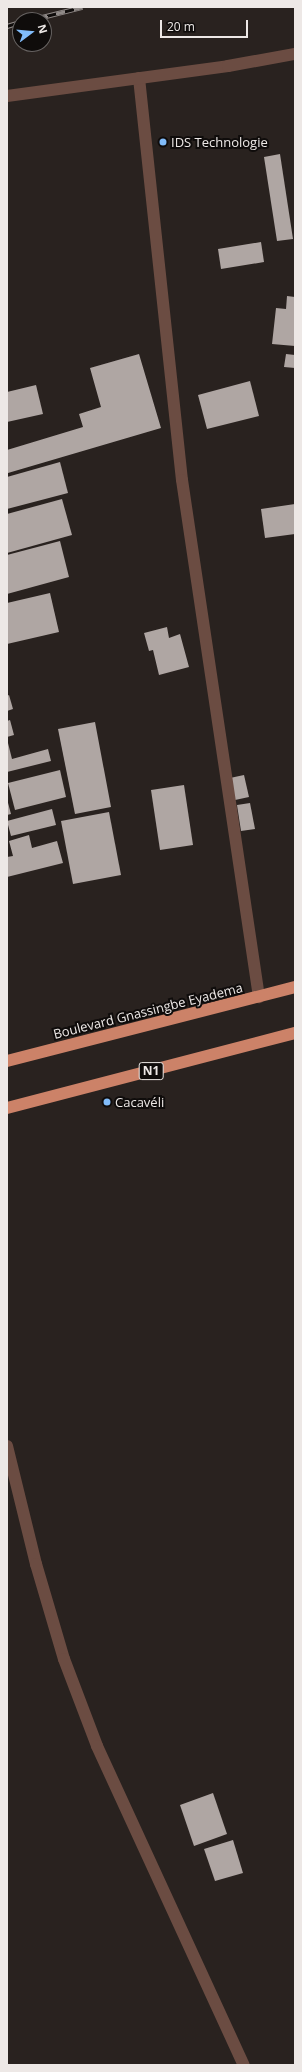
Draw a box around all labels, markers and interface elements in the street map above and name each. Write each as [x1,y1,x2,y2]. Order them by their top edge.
north arrow [12,12,52,52]
scale bar [162,12,250,38]
text: 20 m [167,18,195,35]
text: N [35,22,51,35]
place label: IDS Technologie [171,134,268,150]
marker: IDS Technologie [158,137,168,147]
street label: Boulevard Gnassingbe Eyadema [52,980,244,1042]
road number: N1 [138,1061,164,1081]
place label: Cacavéli [115,1094,164,1110]
marker: Cacavéli [102,1097,112,1107]

